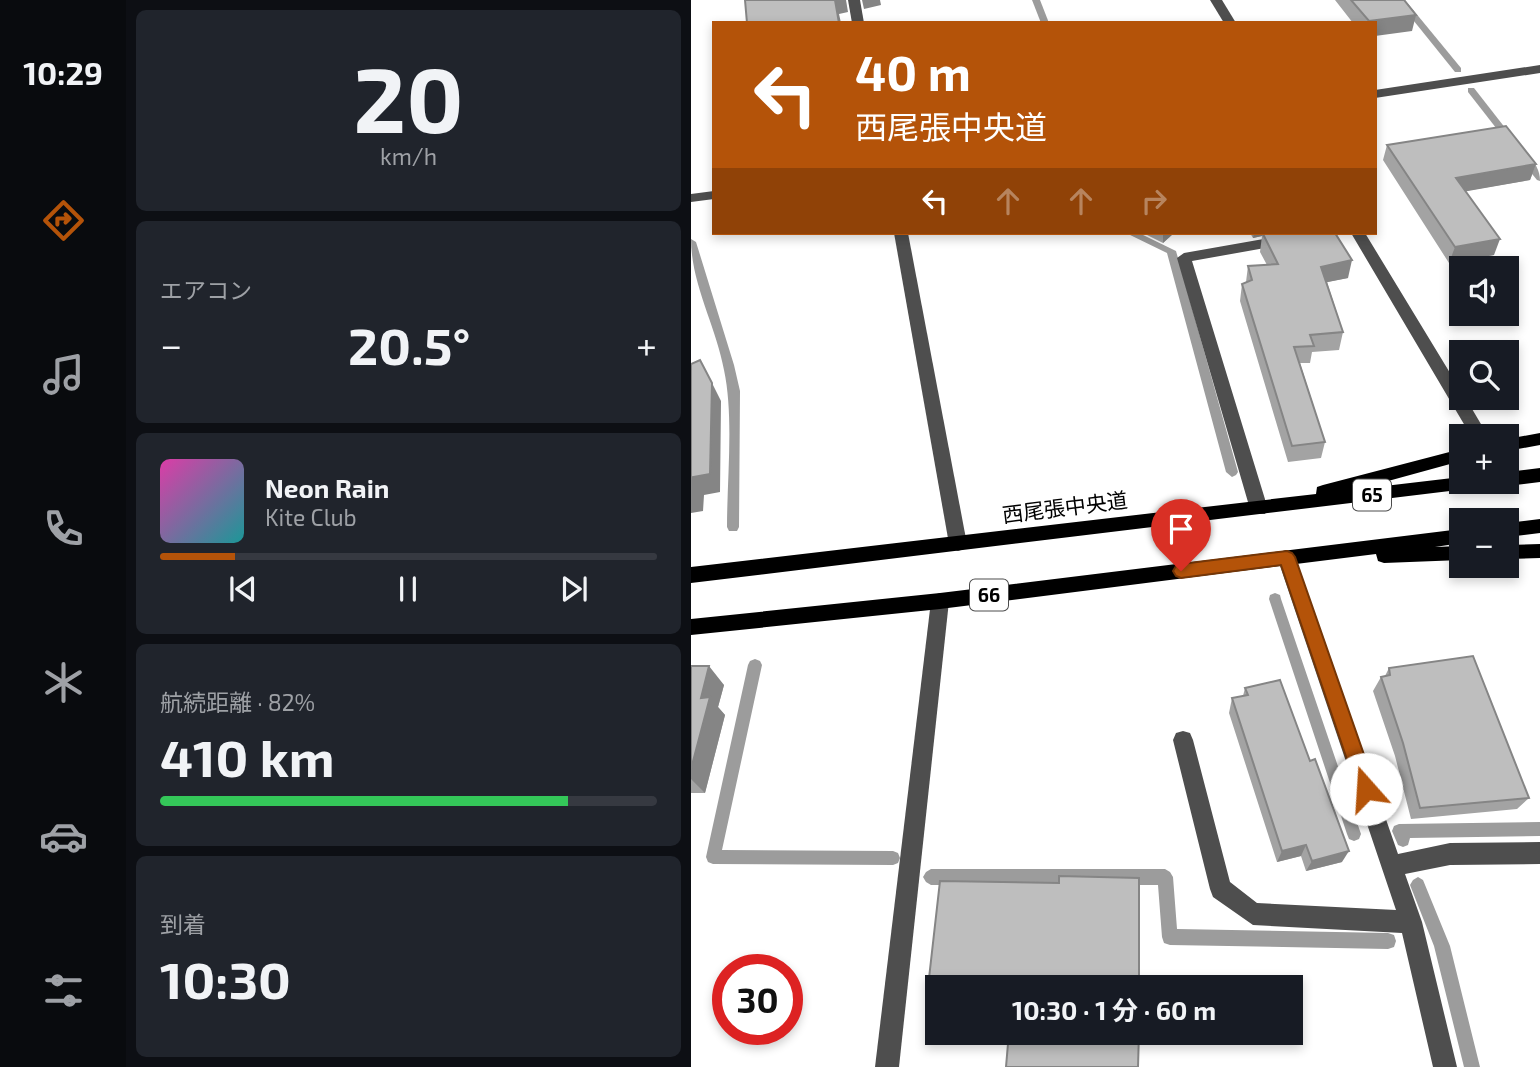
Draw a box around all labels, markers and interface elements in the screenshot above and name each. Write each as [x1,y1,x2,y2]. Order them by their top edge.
text: 20 [353,42,464,151]
text: 40 m [855,42,971,101]
icon: left [740,49,831,140]
text: 10:29 [23,53,103,91]
text: 西尾張中央道 [855,107,1047,145]
text: km/h [380,142,437,170]
icon: left [916,182,954,220]
icon: ahead [989,182,1027,220]
icon: ahead [1062,182,1100,220]
icon: right [1135,182,1173,220]
icon: directions [39,196,88,245]
map controls [1449,256,1519,578]
button: sound [1449,256,1519,326]
text: エアコン [160,276,252,304]
text: 20.5° [348,313,470,375]
text: − [160,321,182,367]
text: + [636,321,657,367]
button: search [1449,340,1519,410]
icon: music [39,350,88,399]
button: + [1449,424,1519,494]
text: Neon Rain [265,472,389,503]
road number: 65 [1353,480,1391,510]
street label: 西尾張中央道 [1001,486,1129,527]
pin [1151,499,1211,571]
text: Kite Club [265,503,357,531]
icon: phone [39,504,88,553]
button: − [1449,508,1519,578]
icon: arrive [1162,510,1200,548]
icon: previous [224,570,262,608]
icon: pause [389,570,427,608]
icon: next [555,570,593,608]
road number: 66 [970,580,1008,610]
icon: climate [39,658,88,707]
text: 航続距離 · 82% [160,688,315,716]
text: 410 km [160,725,335,787]
position arrow [1329,752,1403,826]
icon: car [39,812,88,861]
text: 到着 [160,910,206,938]
text: 10:30 [160,947,291,1009]
speed limit sign: 30 [712,954,803,1045]
icon: filters [39,966,88,1015]
text: 10:30 · 1 分 · 60 m [1012,994,1216,1025]

